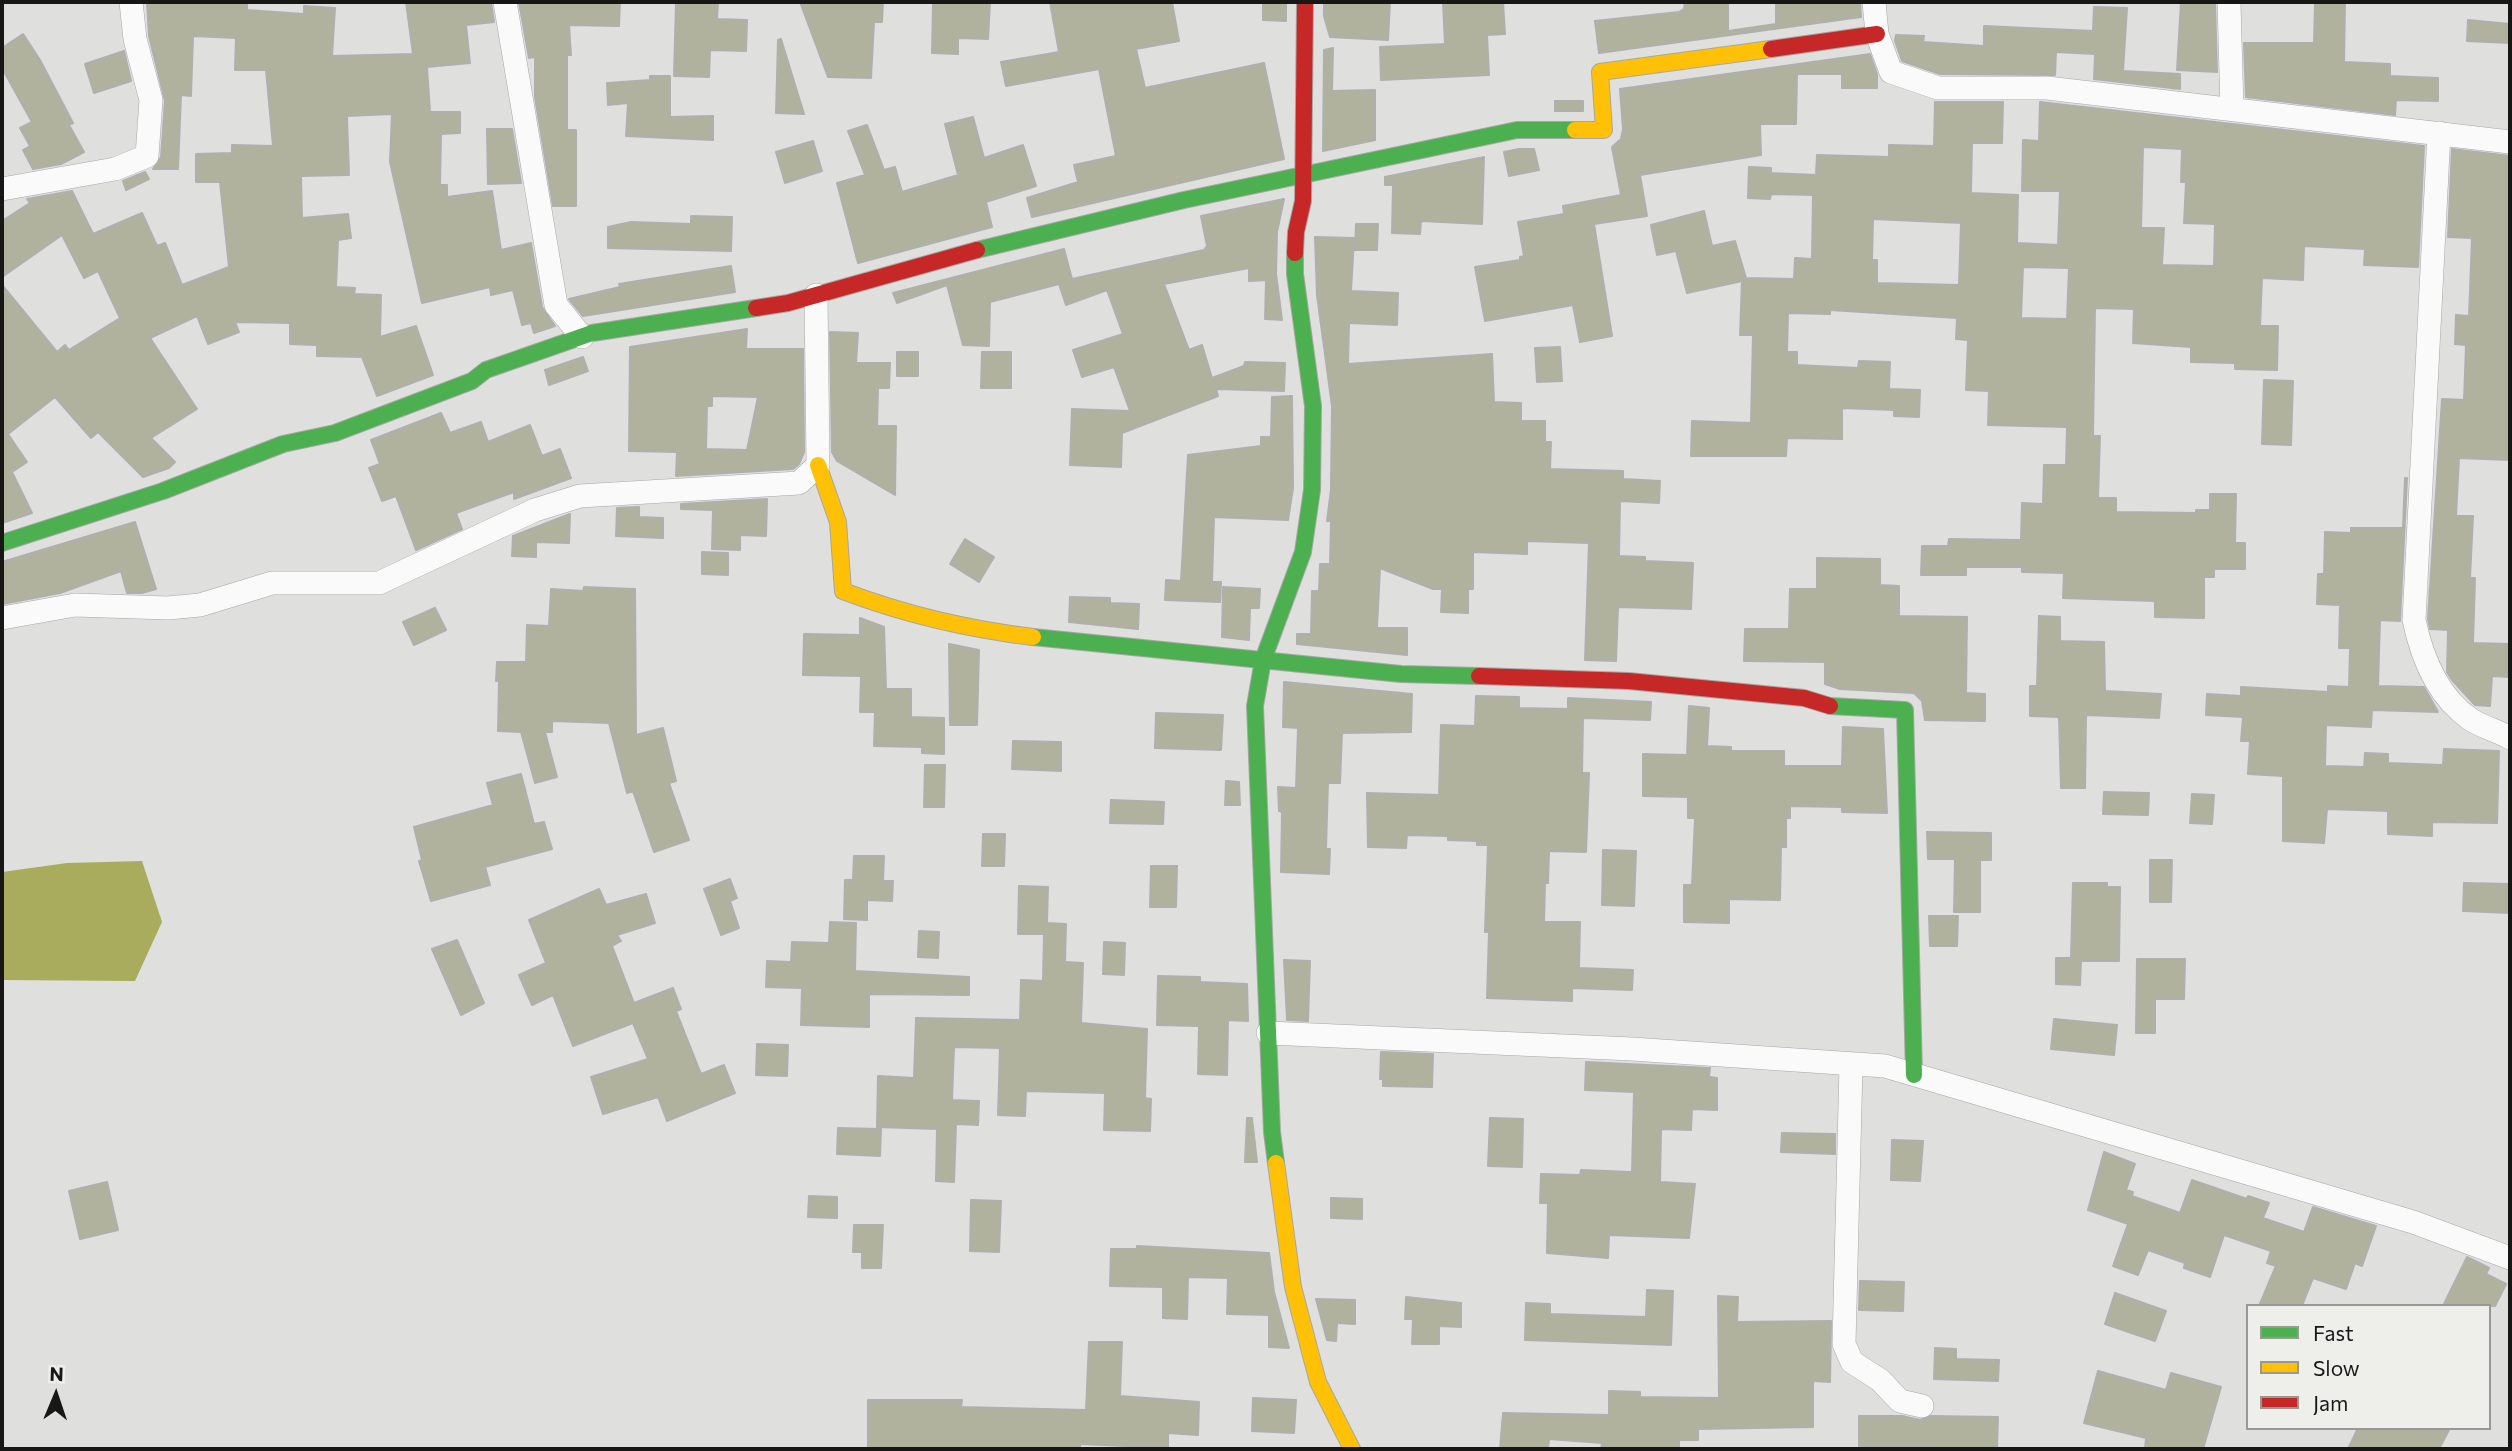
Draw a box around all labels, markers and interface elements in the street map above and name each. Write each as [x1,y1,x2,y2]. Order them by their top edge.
legend [2246,1304,2491,1430]
text: Fast [2313,1320,2354,1345]
text: Slow [2313,1355,2360,1380]
north arrow [21,1360,91,1430]
text: N [49,1362,64,1385]
text: Jam [2313,1390,2348,1415]

